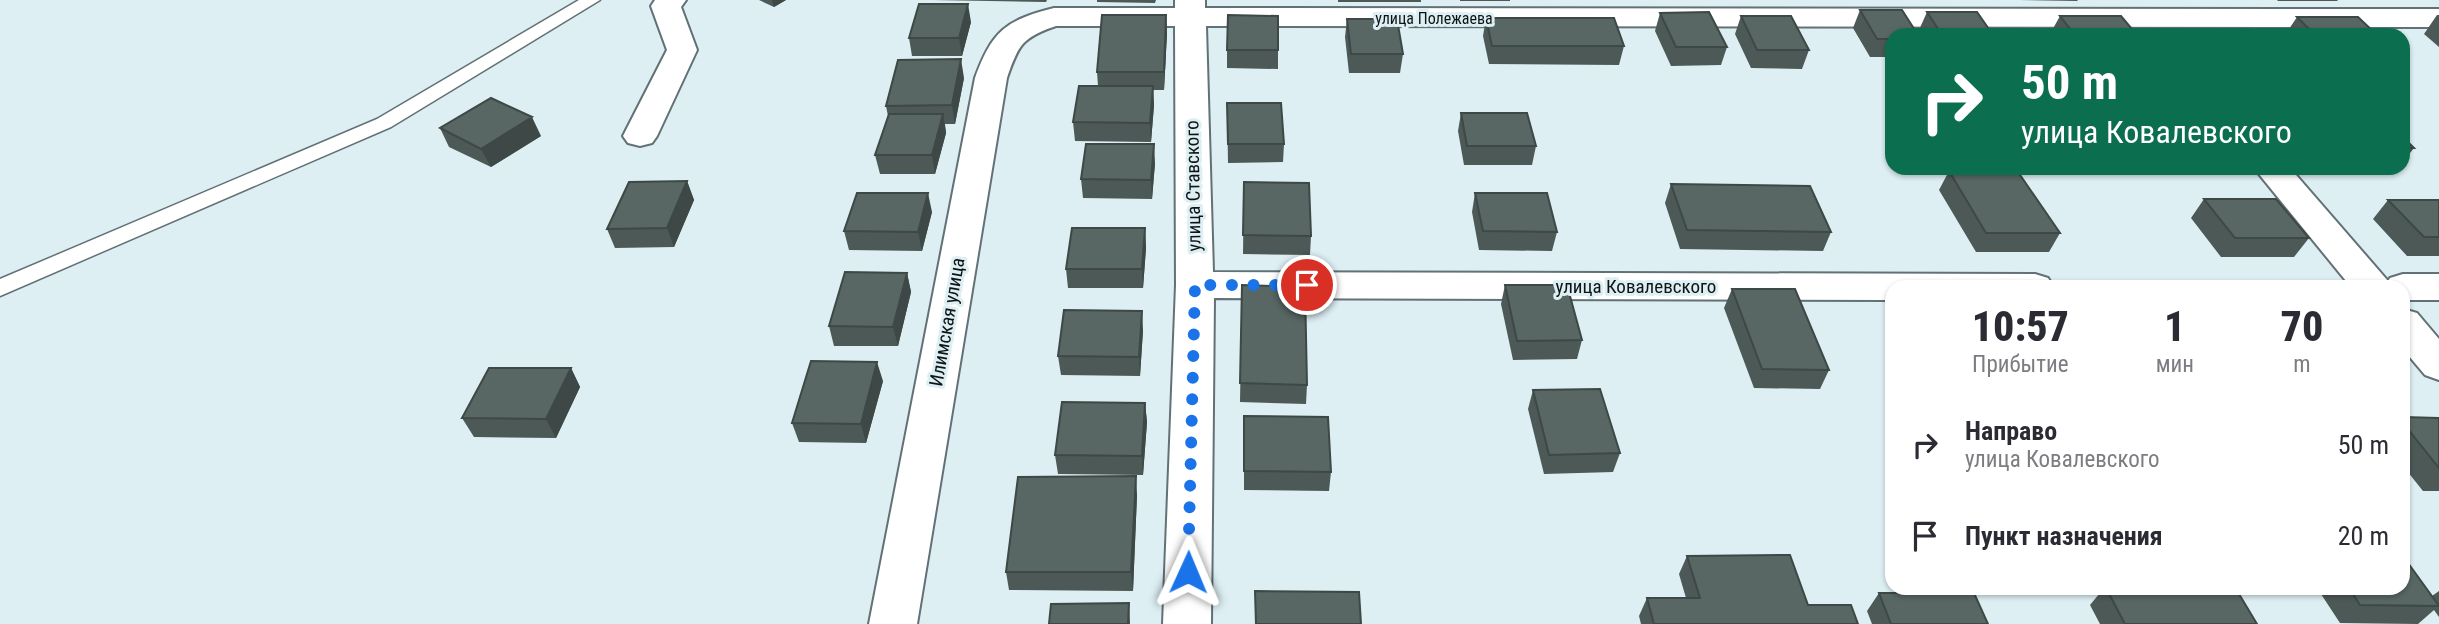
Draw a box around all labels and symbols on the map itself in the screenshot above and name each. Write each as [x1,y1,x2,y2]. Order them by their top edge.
street label: улица Полежаева [1375,9,1493,28]
street label: улица Ставского [1180,120,1206,252]
pin [1277,255,1337,315]
street label: Илимская улица [924,256,970,388]
street label: улица Ковалевского [1556,275,1716,298]
position arrow [1151,535,1225,609]

